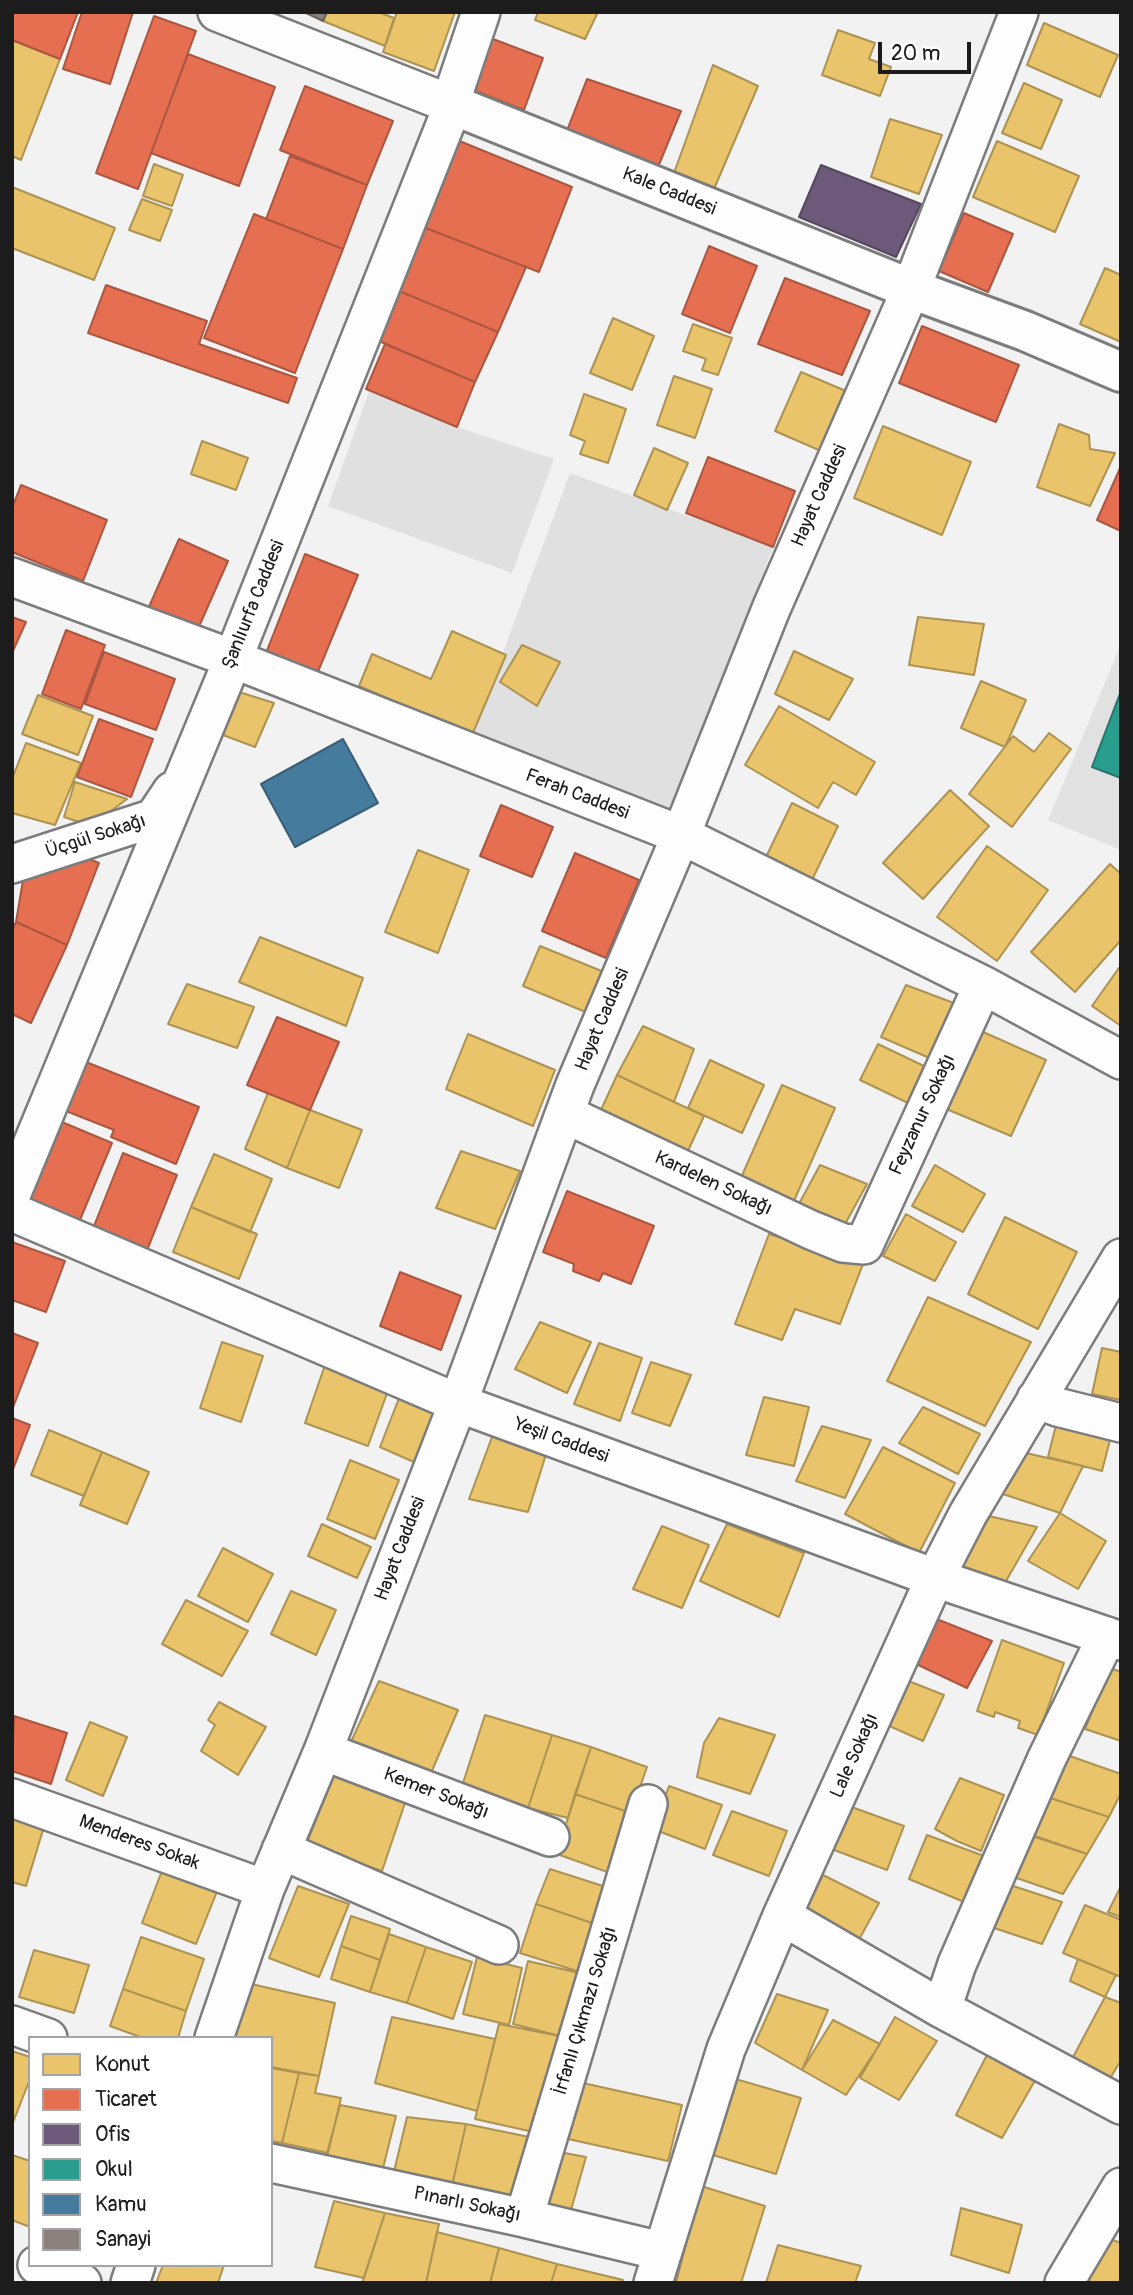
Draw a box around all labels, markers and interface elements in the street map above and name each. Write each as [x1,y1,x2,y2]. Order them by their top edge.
scale bar [881,28,974,72]
text: 20 m [891,40,940,67]
street label: Kale Caddesi [619,163,719,221]
street label: Hayat Caddesi [787,441,853,551]
street label: Şanlıurfa Caddesi [218,537,290,673]
street label: Ferah Caddesi [522,765,632,825]
street label: Üçgül Sokağı [43,810,149,864]
street label: Hayat Caddesi [571,965,635,1075]
street label: Feyzanur Sokağı [885,1051,961,1179]
street label: Kardelen Sokağı [651,1147,775,1221]
street label: Yeşil Caddesi [510,1413,612,1469]
street label: Hayat Caddesi [371,1494,431,1604]
street label: Lale Sokağı [826,1710,884,1802]
street label: Kemer Sokağı [380,1763,492,1825]
street label: Menderes Sokak [76,1811,202,1875]
street label: İrfanlı Çıkmazı Sokağı [550,1924,622,2098]
legend [28,2036,273,2267]
text: Konut [95,2051,150,2078]
text: Ticaret [95,2086,157,2113]
text: Ofis [95,2121,130,2148]
text: Okul [95,2156,133,2183]
street label: Pınarlı Sokağı [411,2183,523,2227]
text: Kamu [95,2191,147,2218]
text: Sanayi [95,2226,151,2253]

